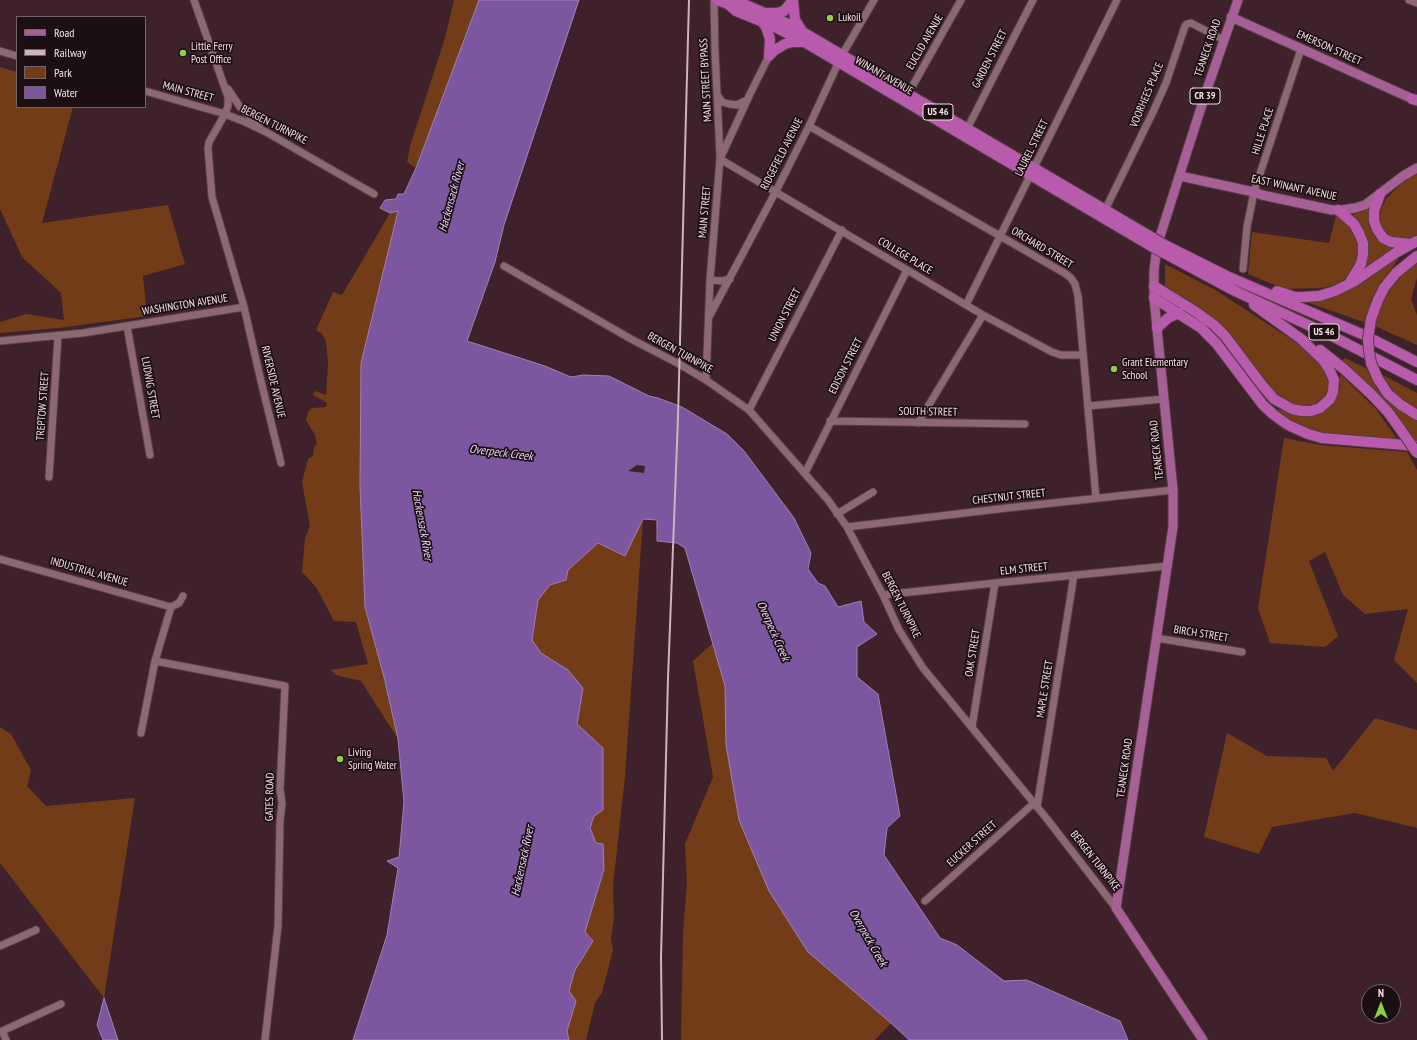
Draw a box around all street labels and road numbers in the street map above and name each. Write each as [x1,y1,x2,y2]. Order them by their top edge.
street label: EUCLID AVENUE [904,12,946,72]
street label: TEANECK ROAD [1192,17,1224,79]
street label: GARDEN STREET [970,28,1010,90]
street label: EMERSON STREET [1294,28,1364,68]
street label: MAIN STREET BYPASS [697,38,715,122]
street label: WINANT AVENUE [852,54,916,98]
street label: VOORHEES PLACE [1127,61,1167,129]
street label: MAIN STREET [161,79,215,105]
road number: CR 39 [1190,88,1220,104]
street label: BERGEN TURNPIKE [239,103,309,147]
road number: US 46 [923,104,953,120]
street label: HILLE PLACE [1249,106,1277,156]
street label: RIDGEFIELD AVENUE [758,116,806,192]
street label: LAUREL STREET [1013,117,1051,179]
street label: EAST WINANT AVENUE [1250,172,1338,204]
street label: MAIN STREET [696,185,714,239]
street label: ORCHARD STREET [1009,224,1075,272]
street label: COLLEGE PLACE [875,235,935,277]
street label: UNION STREET [766,286,804,344]
street label: WASHINGTON AVENUE [141,292,229,318]
road number: US 46 [1309,324,1339,340]
street label: BERGEN TURNPIKE [645,330,715,376]
street label: EDISON STREET [826,336,866,396]
street label: RIVERSIDE AVENUE [258,344,288,420]
street label: LUDWIG STREET [138,356,162,420]
street label: TREPTOW STREET [34,371,52,441]
street label: SOUTH STREET [898,405,958,419]
street label: TEANECK ROAD [1147,419,1167,481]
street label: CHESTNUT STREET [972,487,1046,507]
street label: INDUSTRIAL AVENUE [48,555,130,589]
street label: ELM STREET [999,560,1049,578]
street label: BERGEN TURNPIKE [879,570,923,640]
street label: BIRCH STREET [1173,623,1229,645]
street label: OAK STREET [963,628,983,678]
street label: MAPLE STREET [1034,659,1056,719]
street label: TEANECK ROAD [1114,737,1136,799]
street label: GATES ROAD [263,773,277,821]
street label: EUCKER STREET [944,818,1000,870]
street label: BERGEN TURNPIKE [1067,828,1123,894]

